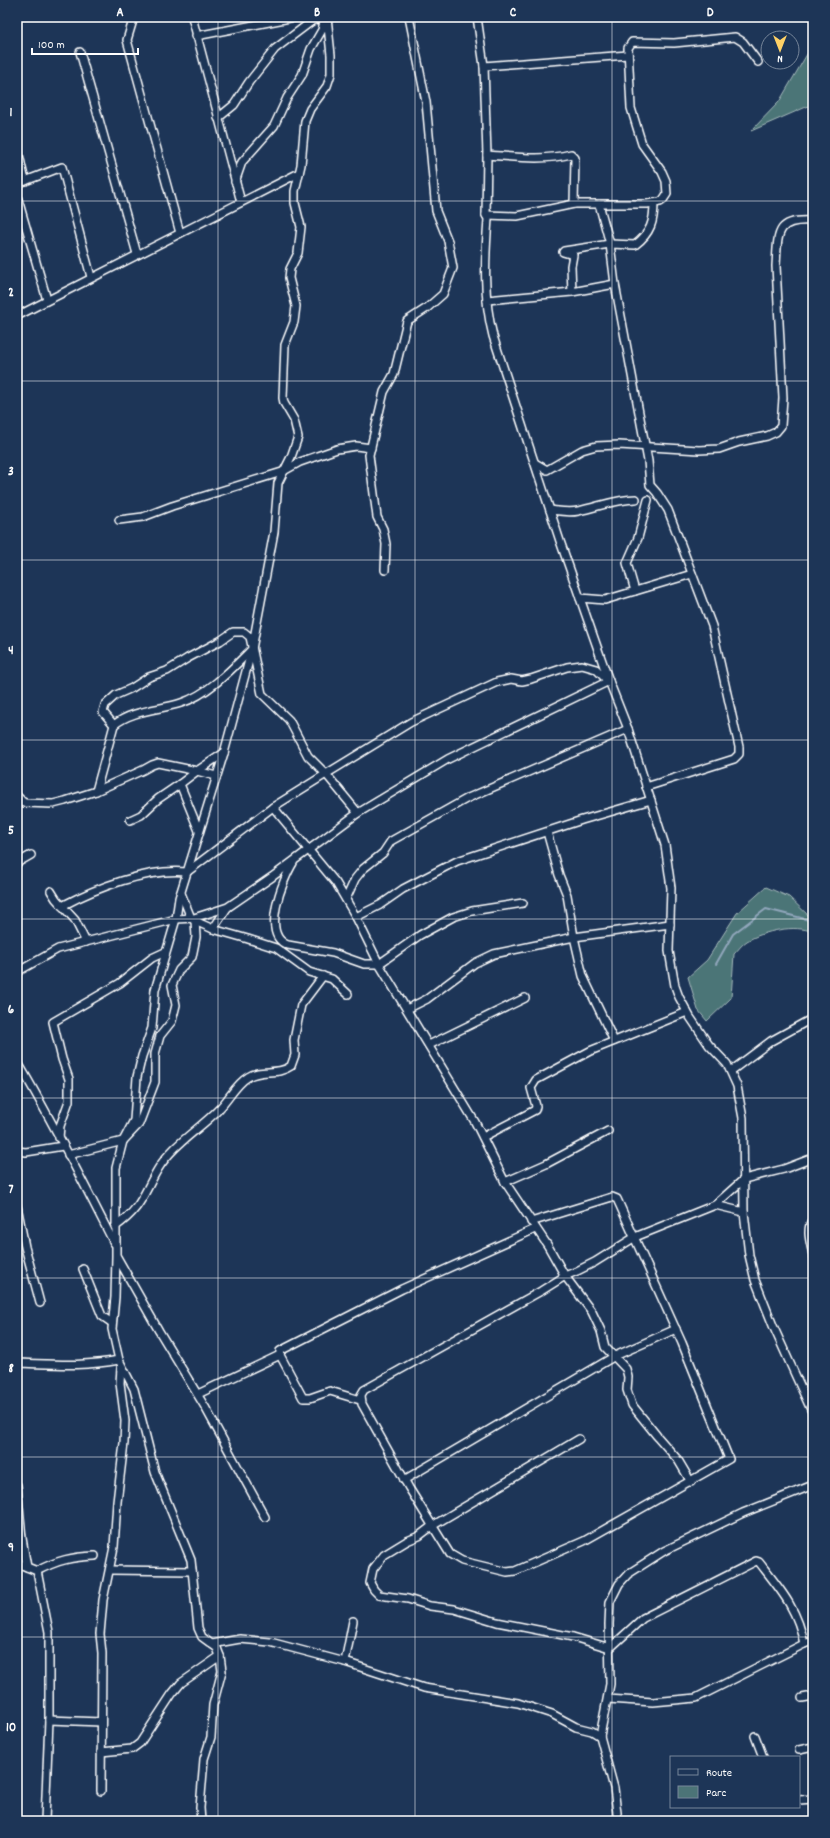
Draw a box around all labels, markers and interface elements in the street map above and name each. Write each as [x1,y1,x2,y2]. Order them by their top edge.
text: A [116,4,124,23]
text: B [314,4,320,23]
text: C [510,4,517,23]
text: D [707,4,714,23]
scale bar [32,30,138,56]
north arrow [760,30,800,70]
text: 100 m [38,37,65,54]
text: N [777,50,783,66]
text: 1 [10,104,13,123]
text: 2 [8,284,14,303]
text: 3 [8,463,14,482]
text: 4 [8,642,14,661]
text: 5 [8,822,14,841]
text: 6 [8,1001,15,1020]
text: 7 [9,1181,14,1200]
text: 8 [8,1360,14,1379]
text: 9 [8,1539,14,1558]
text: 10 [6,1719,16,1738]
legend [670,1756,800,1808]
text: Route [706,1765,732,1782]
text: Parc [706,1785,727,1802]

